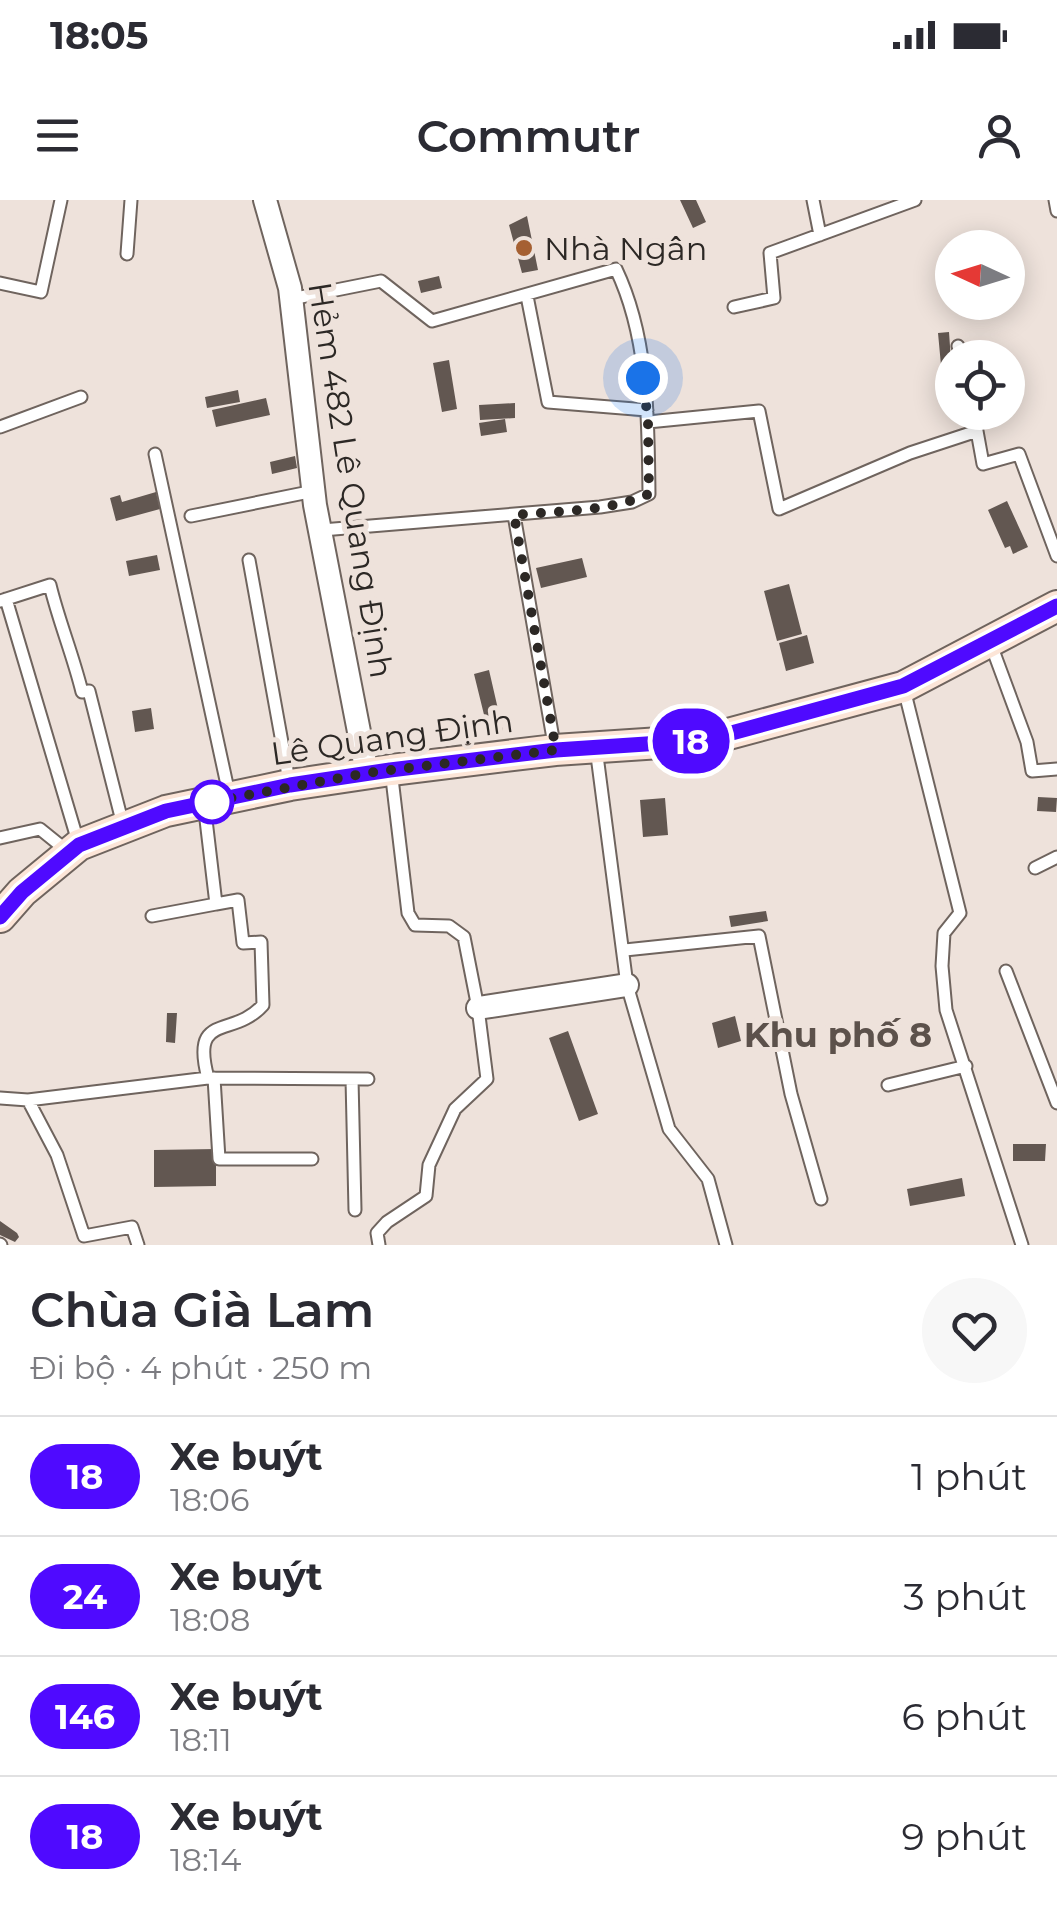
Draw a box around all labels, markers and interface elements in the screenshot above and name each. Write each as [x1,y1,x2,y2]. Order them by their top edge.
text: 18:05 [50,12,148,59]
icon: menu [30,108,85,163]
text: Commutr [417,108,640,163]
icon: person [972,108,1027,163]
place label: Nhà Ngân [544,229,707,268]
north arrow [935,230,1025,320]
map controls [935,230,1025,430]
marker: Nhà Ngân [513,237,535,259]
street label: Hẻm 482 Lê Quang Định [300,279,402,681]
button: locate [935,340,1025,430]
your location [618,353,668,403]
street label: Lê Quang Định [268,701,516,773]
line badge: 18 [646,708,736,774]
text: 18 [673,720,709,763]
unlabelled marker [191,781,233,823]
district label: Khu phố 8 [744,1013,932,1056]
button: heart [922,1278,1027,1383]
text: Chùa Già Lam [30,1281,374,1339]
text: Đi bộ · 4 phút · 250 m [30,1348,372,1387]
text: Xe buýt [170,1433,323,1480]
text: 1 phút [911,1453,1027,1500]
text: 18 [67,1455,103,1498]
text: 18:06 [170,1480,249,1519]
text: Xe buýt [170,1553,323,1600]
text: 3 phút [903,1573,1027,1620]
text: 24 [63,1575,107,1618]
text: 18:08 [170,1600,250,1639]
text: Xe buýt [170,1673,323,1720]
text: 6 phút [901,1693,1027,1740]
text: 146 [55,1695,115,1738]
text: 18:11 [170,1720,232,1759]
text: Xe buýt [170,1793,323,1840]
text: 9 phút [901,1813,1027,1860]
text: 18 [67,1815,103,1858]
text: 18:14 [170,1840,241,1879]

